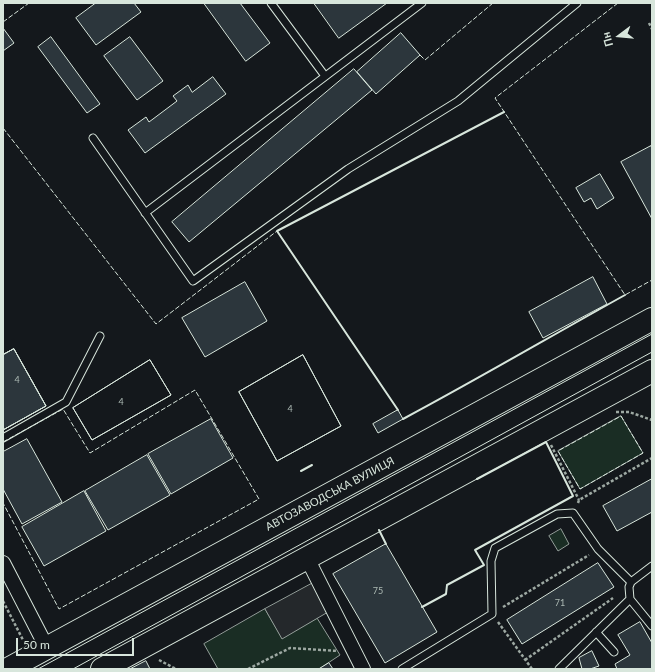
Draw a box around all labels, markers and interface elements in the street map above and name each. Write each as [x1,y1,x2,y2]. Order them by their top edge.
north arrow [599,16,639,56]
text: Пн [599,31,615,48]
house number: 4 [14,375,20,385]
house number: 4 [118,397,124,407]
house number: 4 [287,404,293,414]
street label: АВТОЗАВОДСЬКА ВУЛИЦЯ [263,454,397,534]
house number: 75 [373,586,383,596]
house number: 71 [555,598,565,608]
scale bar [18,630,136,656]
text: 50 m [23,637,50,652]

